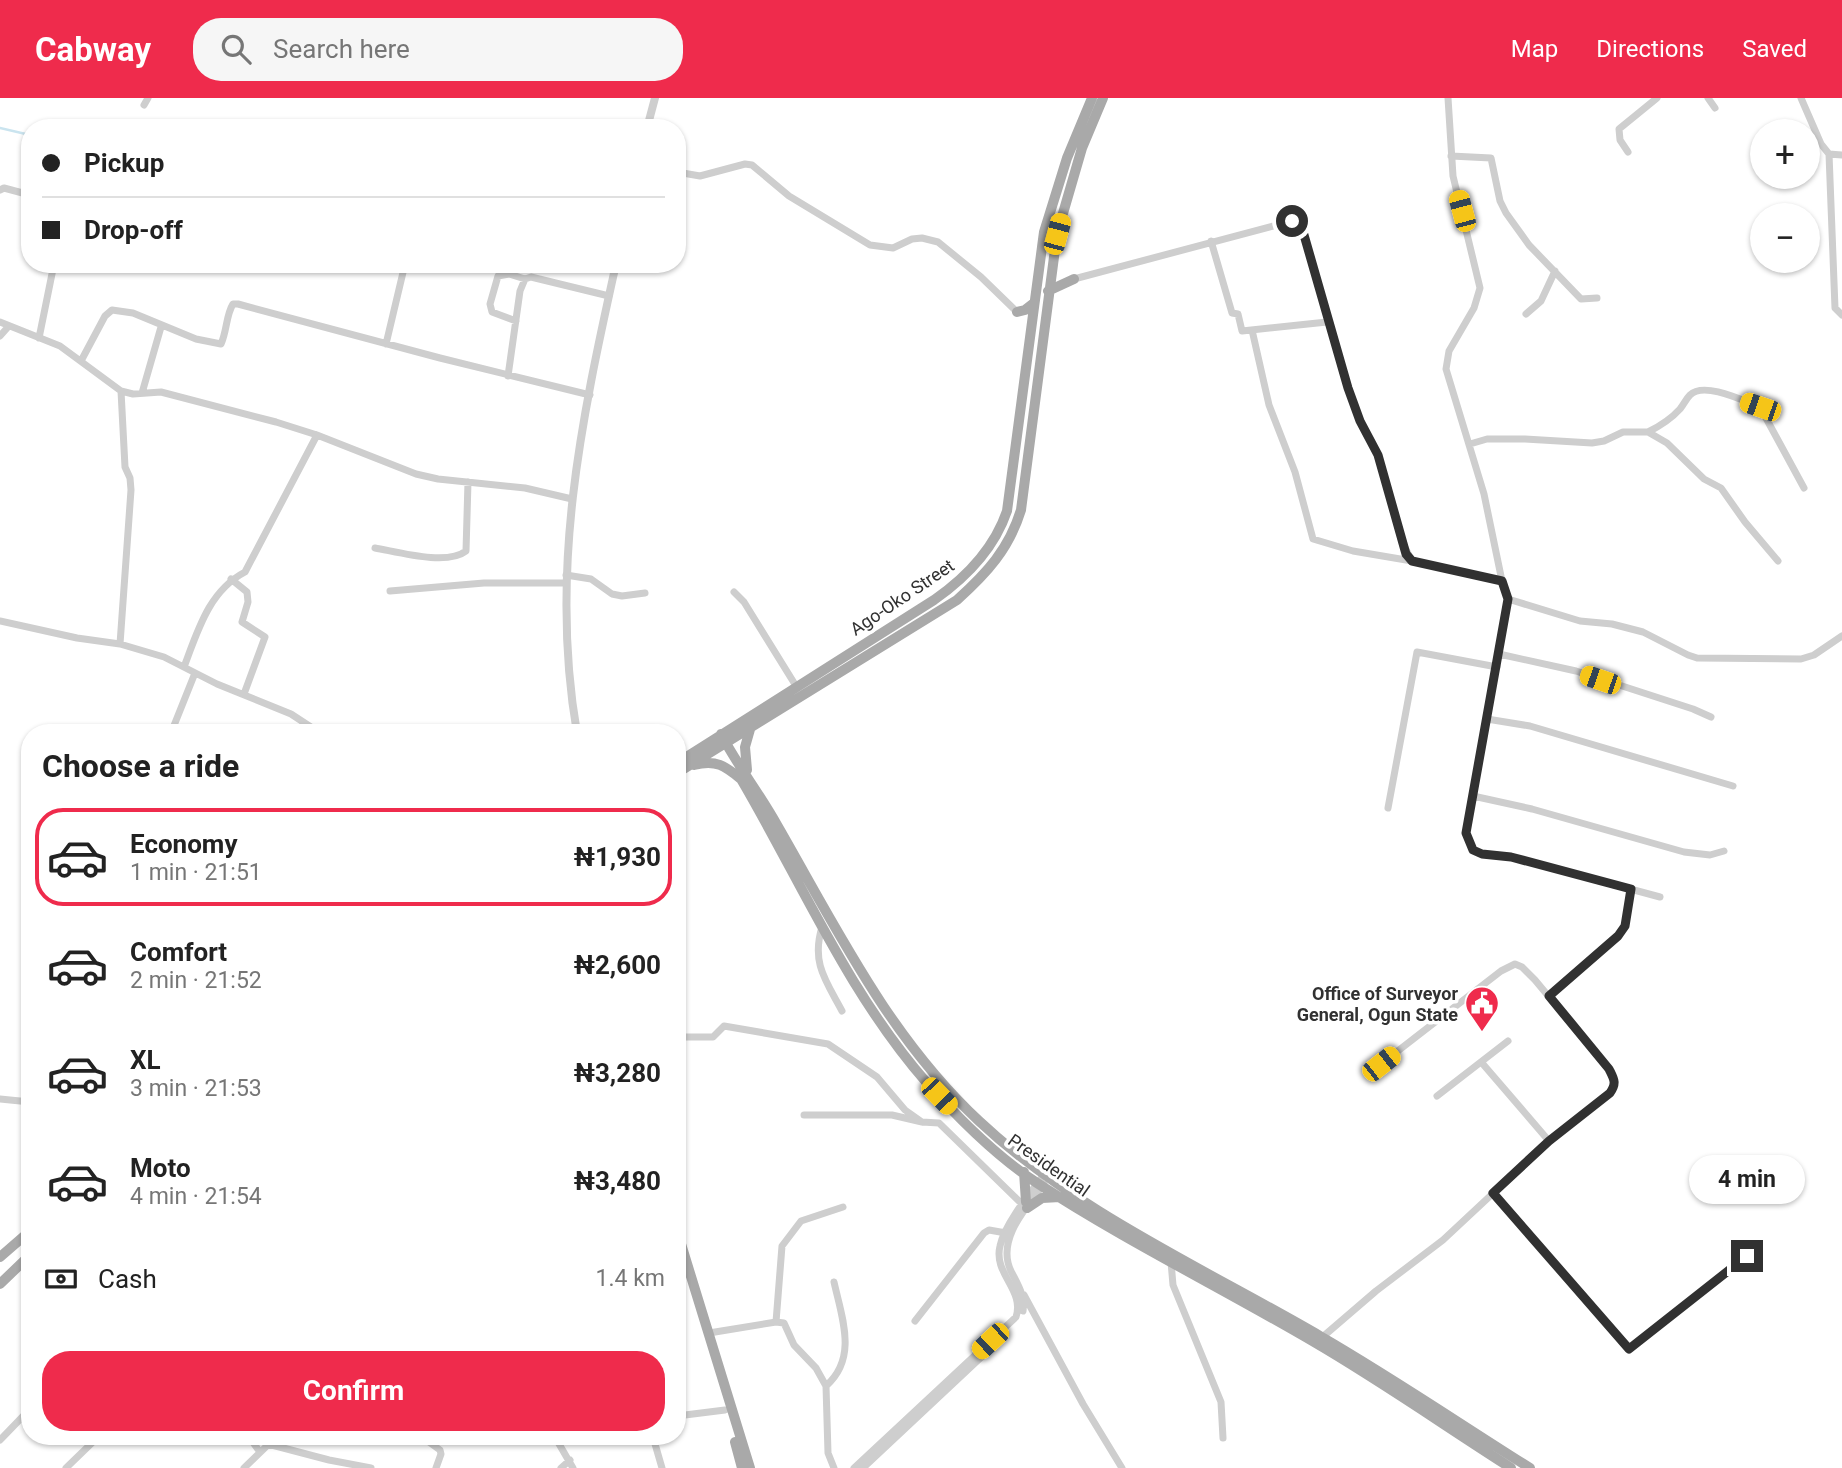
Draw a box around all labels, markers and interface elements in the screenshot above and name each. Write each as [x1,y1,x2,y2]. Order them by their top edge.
search box [193,18,683,81]
text: Cabway [35,30,151,69]
icon: search [217,30,255,68]
text: Search here [273,34,410,64]
text: Map [1511,35,1558,63]
text: Directions [1596,35,1704,63]
text: Saved [1742,35,1807,63]
map controls [1750,119,1820,273]
button: + [1750,119,1820,189]
text: Pickup [84,148,164,178]
car [1447,188,1478,234]
button: − [1750,203,1820,273]
route start [1276,205,1308,237]
car [1042,211,1073,257]
text: Drop-off [84,215,183,245]
car [1737,390,1784,424]
street label: Ago-Oko Street [846,554,958,639]
car [1577,663,1624,697]
text: Choose a ride [42,747,239,785]
icon: car [46,826,109,889]
text: Economy [130,829,237,859]
text: ₦1,930 [574,842,661,872]
text: 1 min · 21:51 [130,859,262,886]
icon: car [46,934,109,997]
text: Comfort [130,937,227,967]
text: ₦2,600 [574,950,661,980]
text: 2 min · 21:52 [130,967,262,994]
place label: Office of Surveyor General, Ogun State [1297,983,1458,1025]
public building icon: Office of Surveyor General, Ogun State [1463,984,1501,1033]
icon: car [46,1042,109,1105]
car [1358,1043,1405,1085]
text: XL [130,1045,161,1075]
text: ₦3,280 [574,1058,661,1088]
car [917,1074,962,1118]
text: 3 min · 21:53 [130,1075,262,1102]
street label: Presidential [1004,1129,1094,1201]
icon: car [46,1150,109,1213]
text: Moto [130,1153,191,1183]
callout: 4 min [1689,1154,1805,1204]
text: ₦3,480 [574,1166,661,1196]
text: 4 min [1718,1166,1776,1193]
text: 4 min · 21:54 [130,1183,262,1210]
route end [1731,1240,1763,1272]
icon: cash [42,1260,80,1298]
text: Cash [98,1264,157,1294]
text: 1.4 km [596,1265,665,1292]
car [968,1319,1013,1363]
button: Confirm [42,1351,665,1431]

